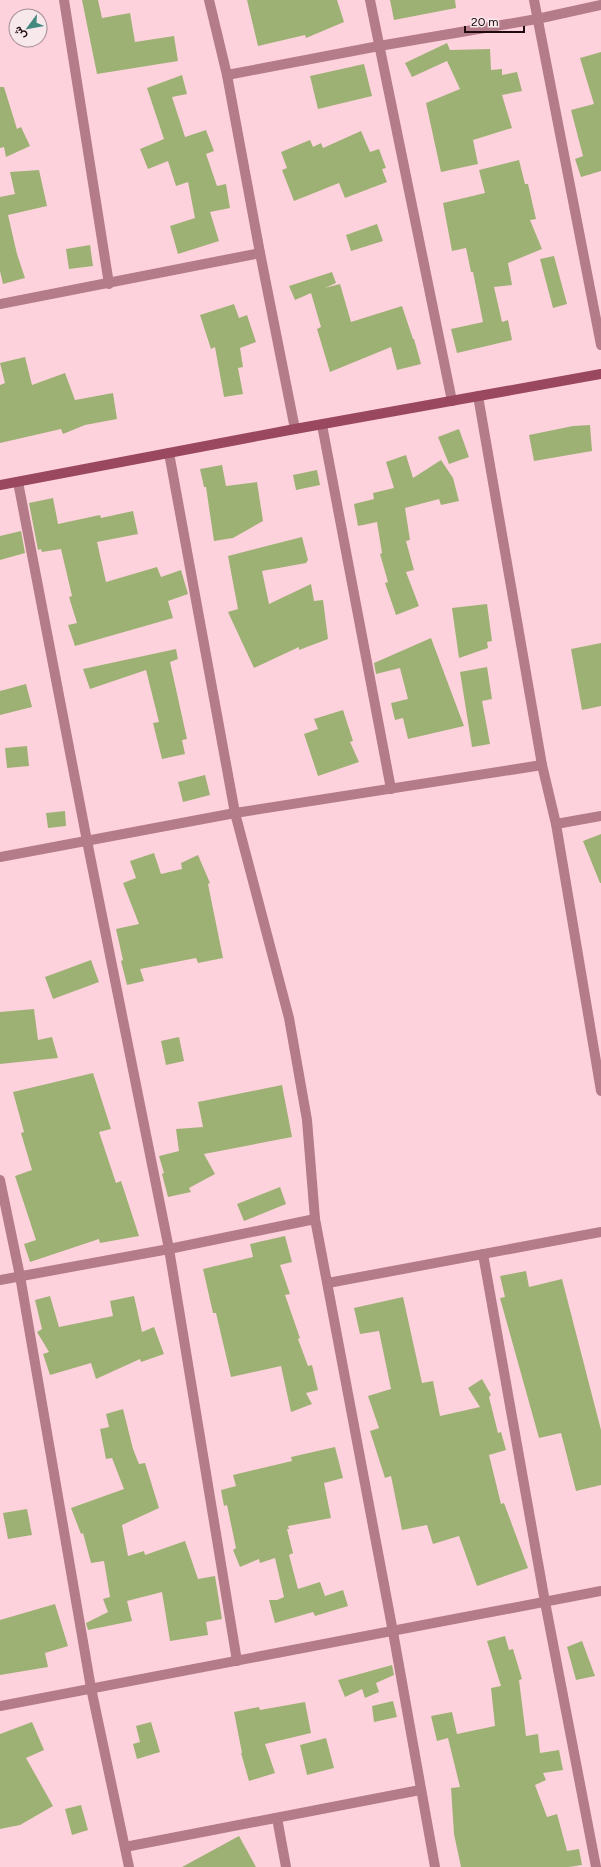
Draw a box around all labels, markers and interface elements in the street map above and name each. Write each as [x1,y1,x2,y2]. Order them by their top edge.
north arrow [8,8,48,48]
scale bar [465,8,524,34]
text: 20 m [471,15,499,29]
text: ش [11,24,29,42]

